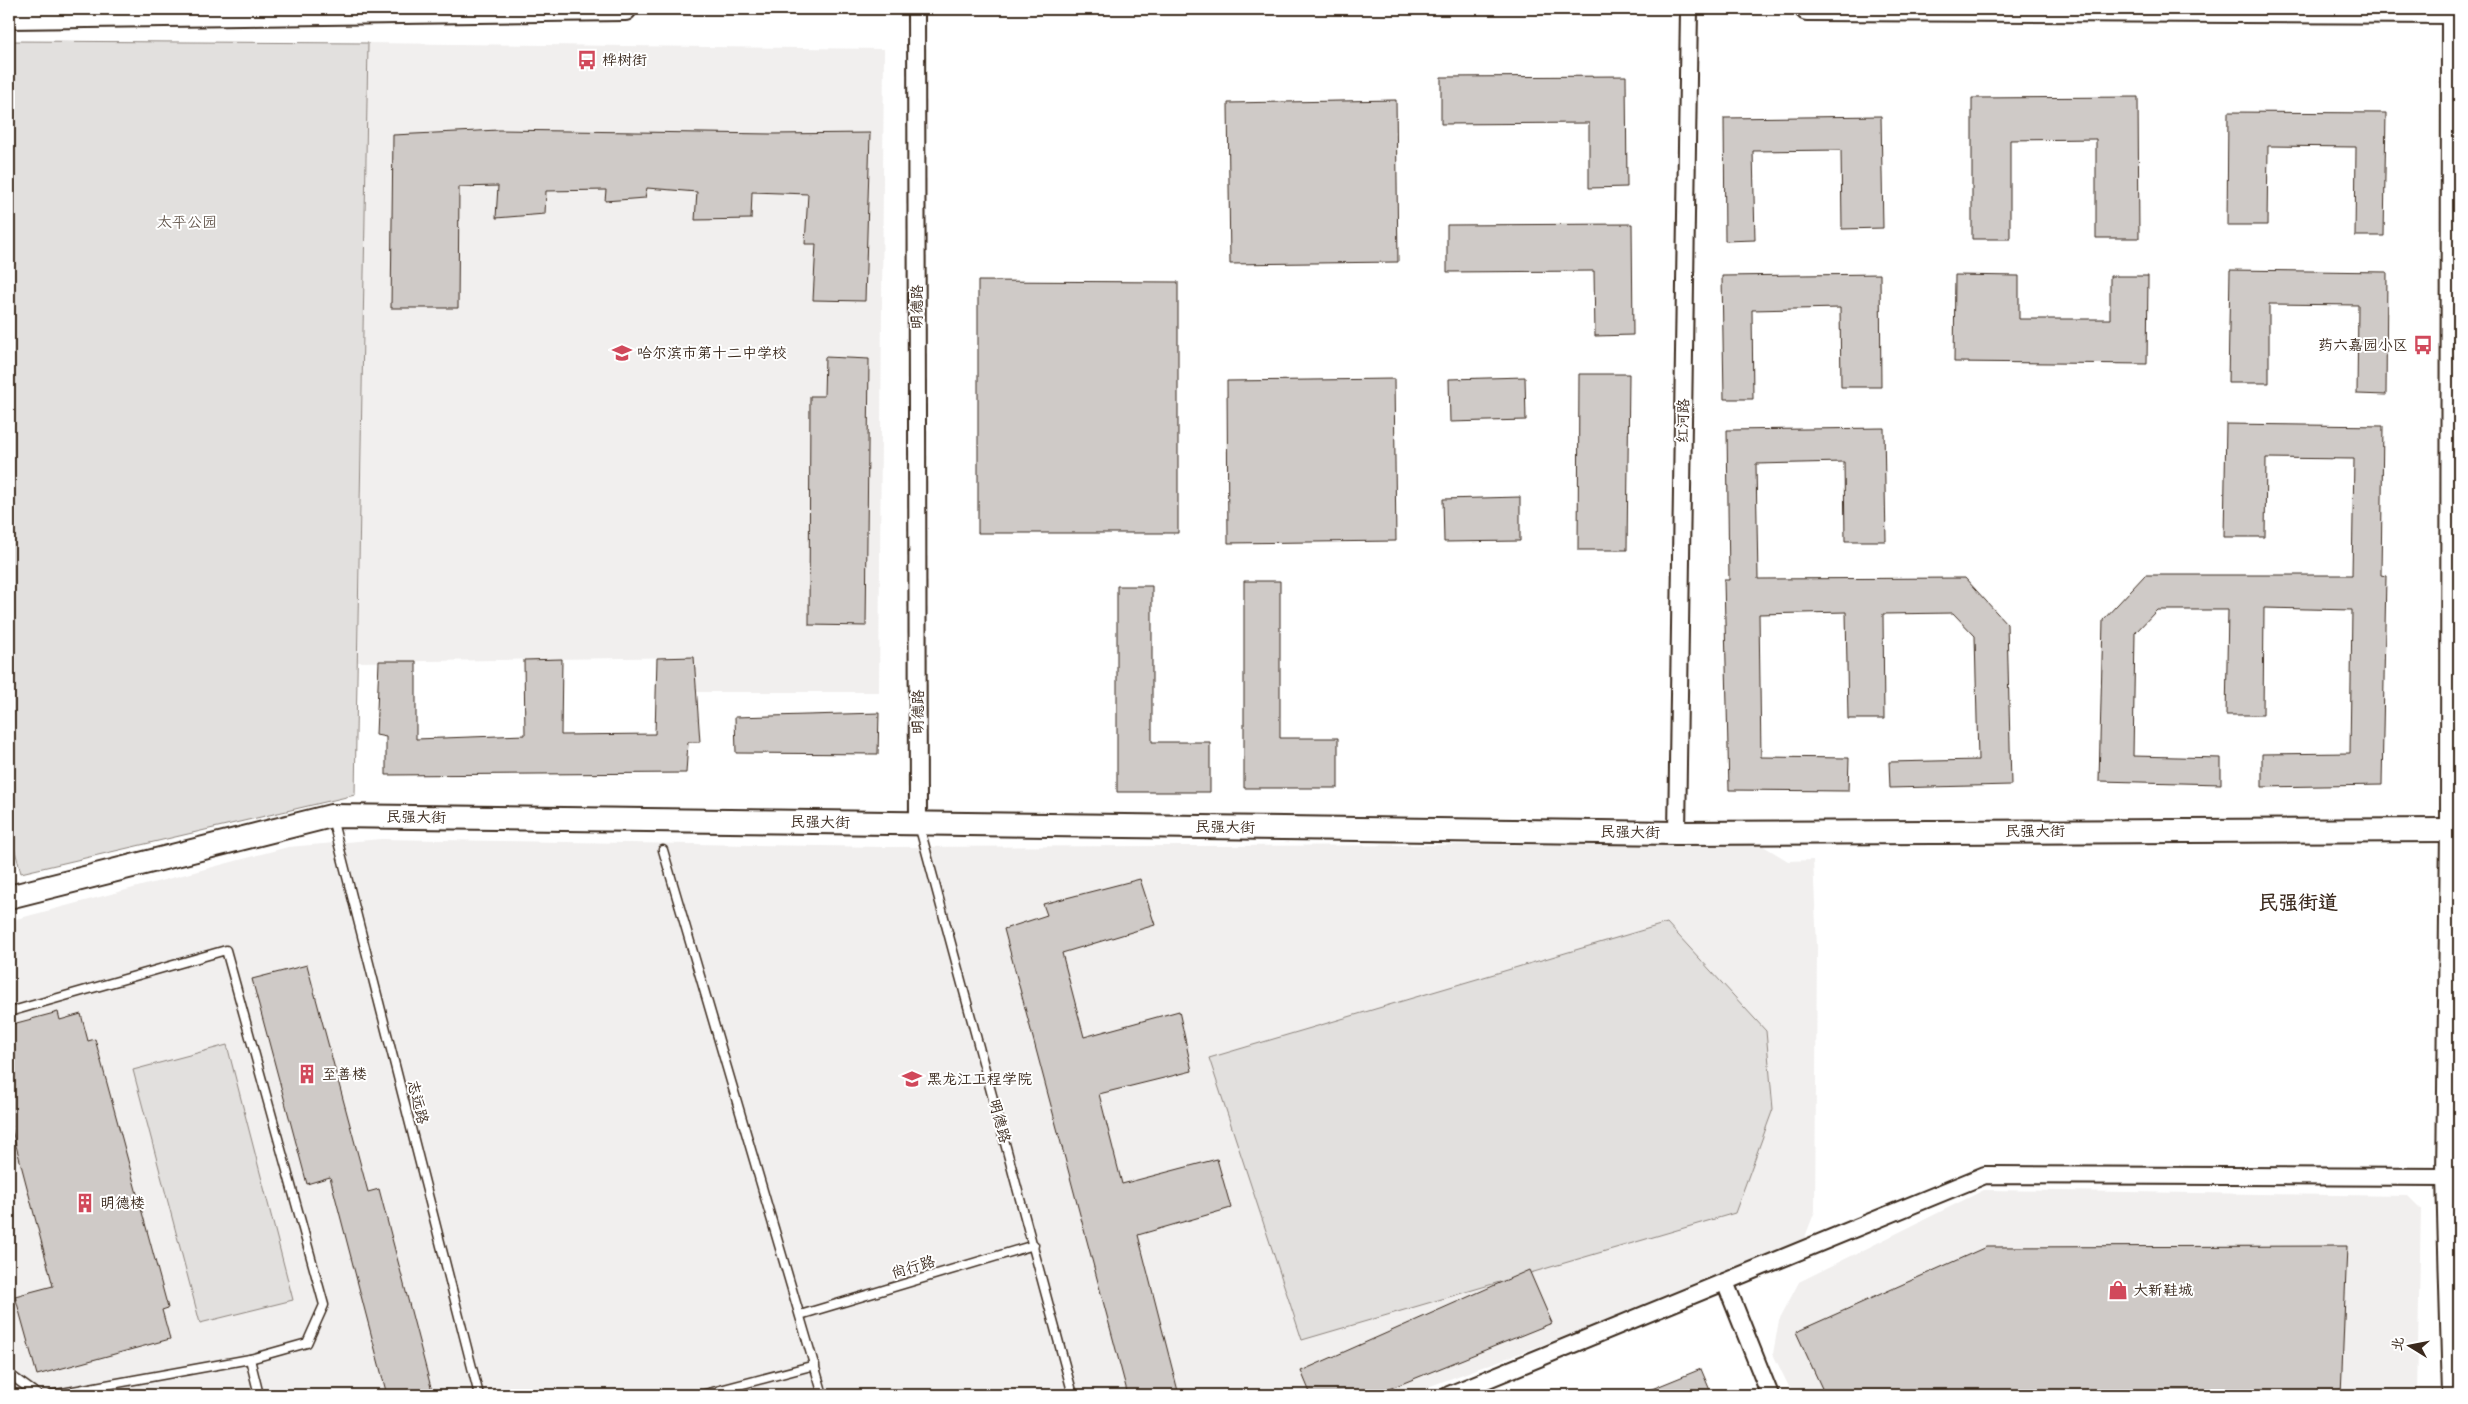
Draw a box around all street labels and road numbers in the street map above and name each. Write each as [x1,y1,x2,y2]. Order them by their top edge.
street label: 明德路 [906,284,926,330]
street label: 红河路 [1672,398,1692,444]
street label: 明德路 [907,689,927,735]
street label: 民强大街 [386,805,446,827]
street label: 民强大街 [790,810,850,832]
street label: 民强大街 [1195,815,1255,837]
street label: 民强大街 [1600,820,1660,842]
street label: 民强大街 [2005,820,2065,840]
street label: 志远路 [404,1077,434,1126]
street label: 明德路 [985,1096,1016,1145]
street label: 尚行路 [888,1250,937,1282]

